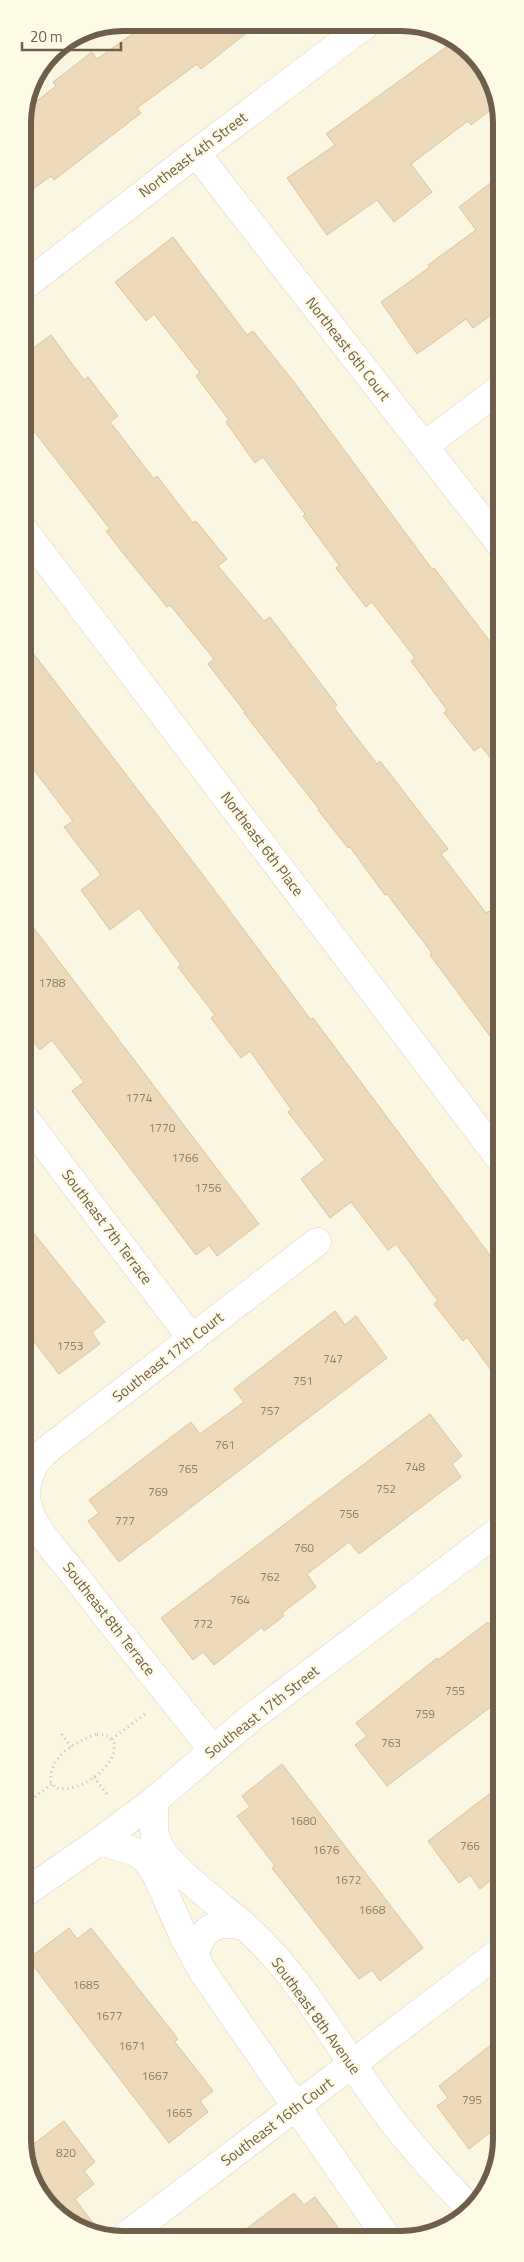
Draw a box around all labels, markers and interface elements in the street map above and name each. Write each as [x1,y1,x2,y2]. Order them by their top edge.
scale bar [22,20,121,52]
text: 20 m [30,25,63,48]
street label: Northeast 4th Street [134,106,252,203]
street label: Northeast 6th Court [300,292,397,406]
street label: Northeast 6th Place [215,786,310,901]
house number: 1788 [39,973,66,992]
house number: 1774 [126,1088,153,1107]
house number: 1770 [149,1118,176,1137]
house number: 1766 [172,1148,199,1167]
street label: Southeast 7th Terrace [56,1164,158,1289]
house number: 1756 [195,1178,222,1197]
street label: Southeast 17th Court [107,1305,229,1407]
house number: 1753 [57,1336,83,1355]
house number: 747 [323,1349,343,1368]
house number: 751 [293,1371,313,1390]
house number: 757 [260,1401,280,1420]
house number: 761 [215,1435,235,1454]
house number: 748 [405,1457,425,1476]
house number: 765 [178,1459,198,1478]
house number: 752 [376,1479,396,1498]
house number: 769 [148,1482,168,1501]
house number: 756 [339,1504,359,1523]
house number: 777 [115,1511,135,1530]
house number: 760 [294,1538,314,1557]
street label: Southeast 8th Terrace [58,1557,161,1681]
house number: 762 [260,1567,280,1586]
house number: 764 [230,1590,250,1609]
house number: 772 [193,1614,213,1633]
street label: Southeast 17th Street [199,1659,325,1764]
house number: 755 [445,1681,465,1700]
house number: 759 [415,1704,435,1723]
house number: 763 [381,1733,401,1752]
house number: 1680 [290,1811,317,1830]
house number: 766 [460,1836,480,1855]
house number: 1676 [313,1840,340,1859]
house number: 1672 [335,1870,361,1889]
house number: 1668 [359,1900,386,1919]
street label: Southeast 8th Avenue [266,1952,367,2079]
house number: 1685 [73,1975,100,1994]
house number: 1677 [96,2006,122,2025]
house number: 1671 [119,2036,145,2055]
house number: 1667 [142,2066,168,2085]
street label: Southeast 16th Court [216,2071,338,2172]
house number: 795 [462,2090,482,2109]
house number: 1665 [166,2103,193,2122]
house number: 820 [56,2143,76,2162]

